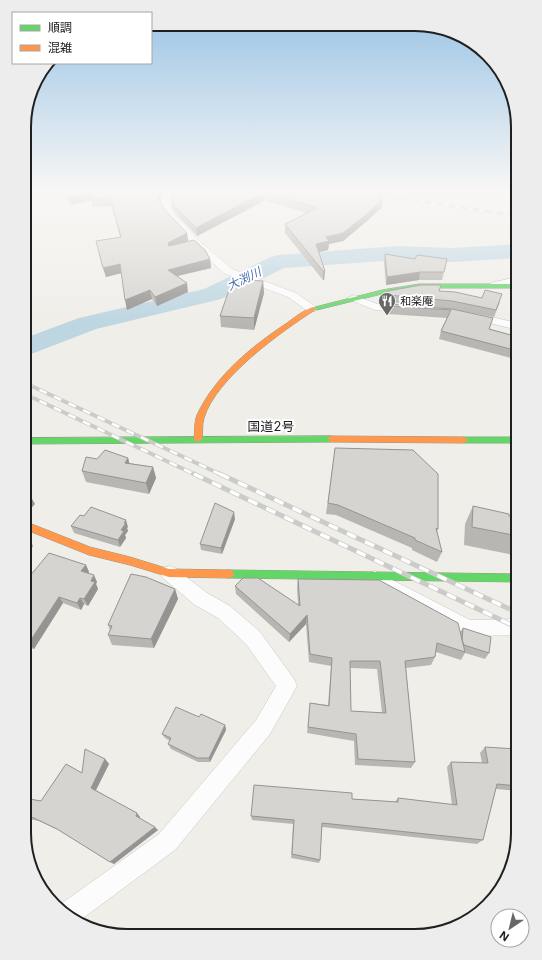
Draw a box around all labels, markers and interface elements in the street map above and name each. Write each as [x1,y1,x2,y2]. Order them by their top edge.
legend [12,12,152,64]
text: 順調 [48,20,72,35]
text: 混雑 [48,40,72,55]
water label: 大渕川 [224,263,265,293]
restaurant icon: 和楽庵 [377,291,397,316]
place label: 和楽庵 [400,294,433,308]
street label: 国道2号 [248,418,294,434]
north arrow [490,908,530,948]
text: N [497,928,512,944]

